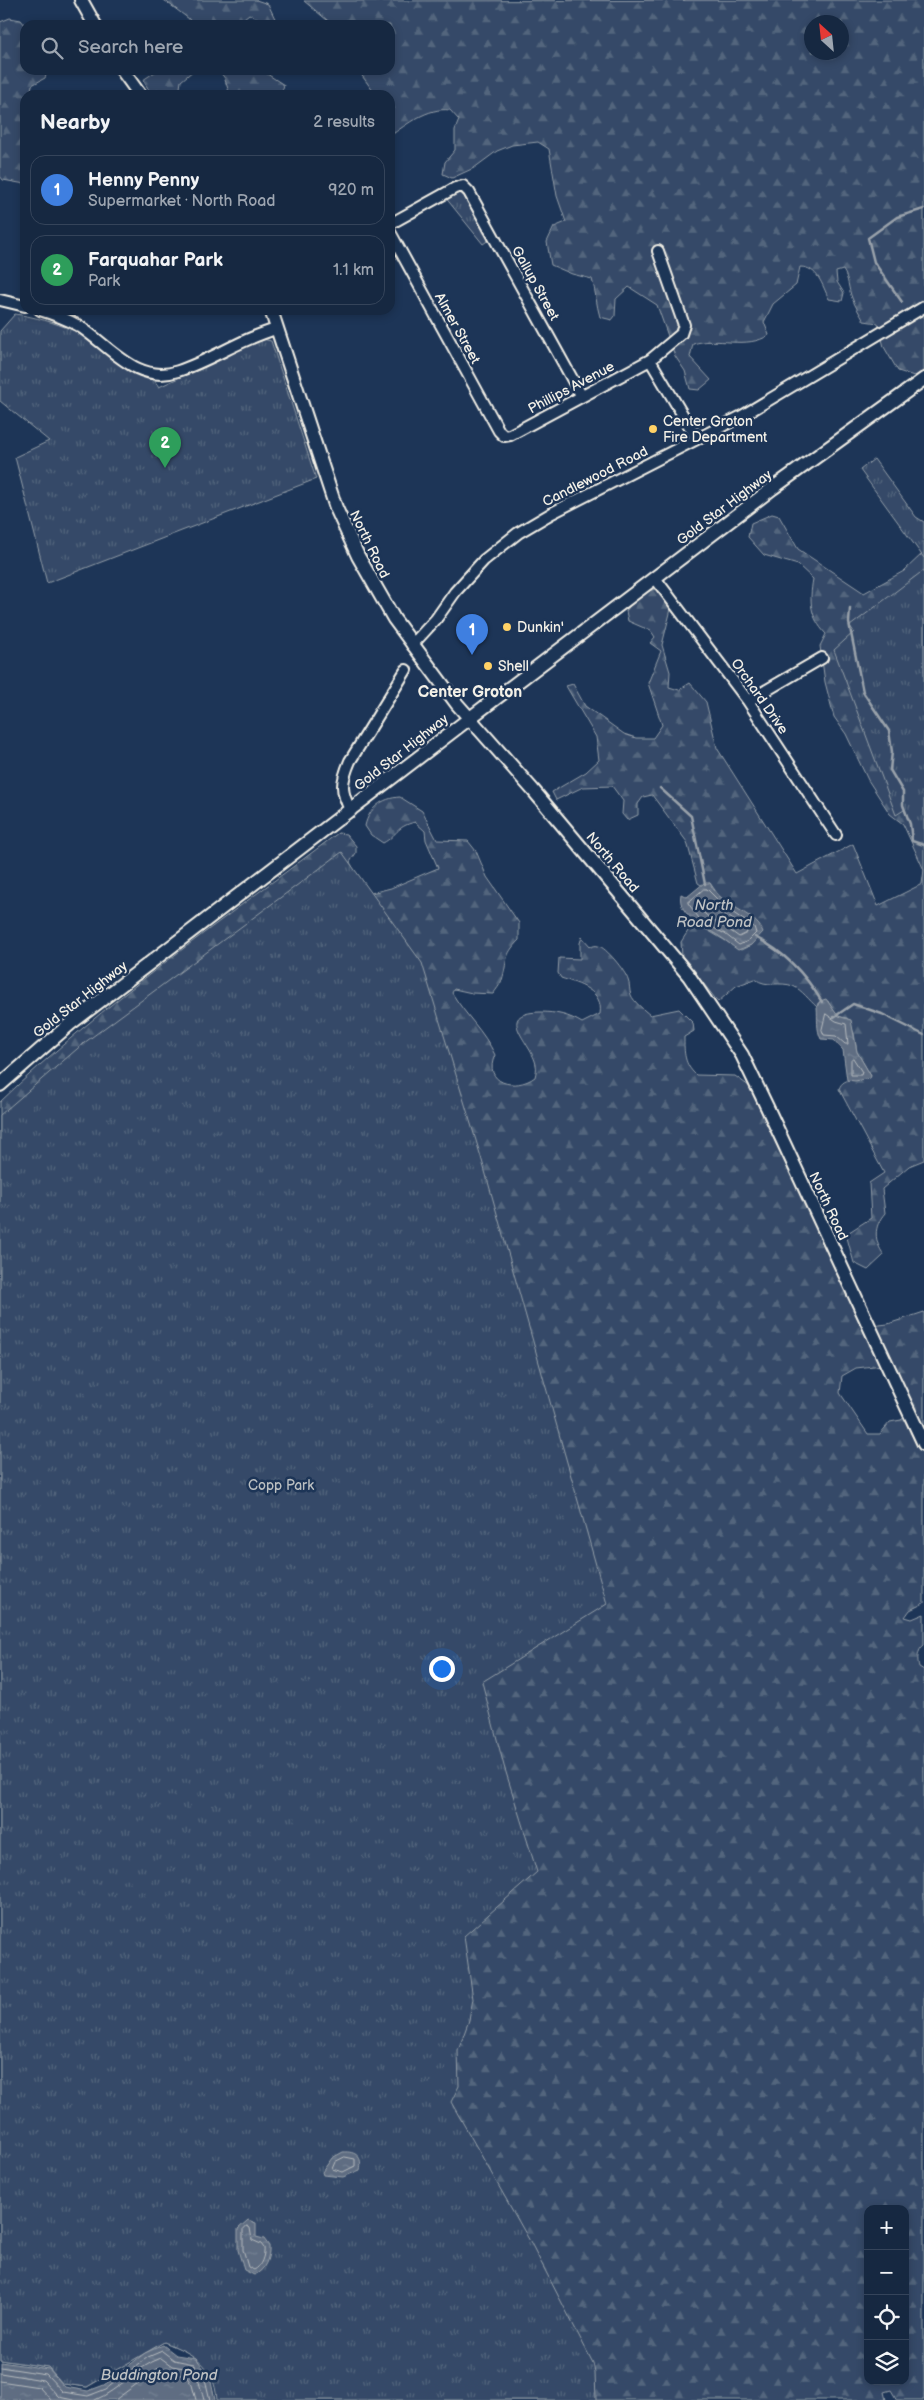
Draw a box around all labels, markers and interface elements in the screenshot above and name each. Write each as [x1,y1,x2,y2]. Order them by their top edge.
north arrow [804,15,849,60]
search box [20,20,395,75]
icon: search [38,34,66,62]
text: Search here [78,36,183,59]
text: Nearby [40,110,110,135]
text: 2 results [313,113,375,132]
text: Henny Penny [88,169,199,192]
text: 1 [54,181,60,200]
text: 920 m [328,181,374,200]
text: Supermarket · North Road [88,192,275,211]
street label: Gallup Street [508,243,563,324]
text: Farquahar Park [88,249,223,272]
text: 2 [52,261,62,280]
text: 1.1 km [333,261,374,280]
text: Park [88,272,120,291]
street label: Almer Street [431,290,484,367]
street label: Phillips Avenue [525,358,617,417]
place label: Center Groton Fire Department [663,413,768,446]
marker: Center Groton Fire Department [647,423,659,435]
pin: 2 [149,427,181,468]
street label: Candlewood Road [540,443,651,510]
street label: Gold Star Highway [673,466,776,549]
street label: North Road [346,508,393,581]
pin: 1 [456,614,488,655]
place label: Dunkin' [517,619,564,636]
marker: Dunkin' [501,621,513,633]
street label: Orchard Drive [727,655,792,737]
place label: Shell [498,658,529,675]
marker: Shell [482,660,494,672]
district label: Center Groton [418,683,522,702]
street label: Gold Star Highway [351,710,452,794]
street label: North Road [583,829,643,896]
water label: North Road Pond [676,896,752,932]
street label: Gold Star Highway [30,957,131,1041]
street label: North Road [805,1169,852,1243]
park label: Copp Park [248,1477,314,1494]
your location [429,1656,455,1682]
map controls [864,2205,909,2385]
button: + [864,2205,909,2250]
button: − [864,2250,909,2295]
button: locate [864,2295,909,2340]
button: layers [864,2340,909,2385]
water label: Buddington Pond [101,2366,218,2385]

